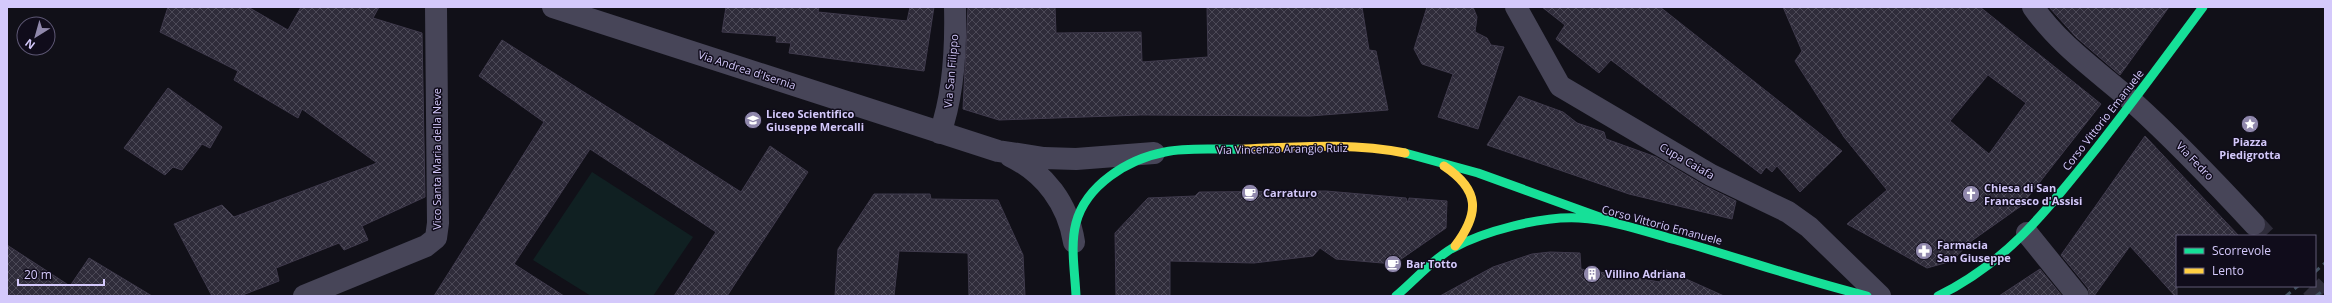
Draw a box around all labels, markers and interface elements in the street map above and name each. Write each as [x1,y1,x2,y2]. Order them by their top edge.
north arrow [16,16,56,56]
street label: Via San Filippo [940,33,961,109]
text: N [22,36,38,53]
street label: Via Andrea d'Isernia [696,47,798,92]
street label: Corso Vittorio Emanuele [2058,66,2147,173]
street label: Vico Santa Maria della Neve [429,88,444,230]
place label: Liceo Scientifico Giuseppe Mercalli [766,106,864,134]
school or university icon: Liceo Scientifico Giuseppe Mercalli [743,110,763,130]
place icon: Piazza Piedigrotta [2240,114,2260,134]
place label: Piazza Piedigrotta [2219,134,2281,162]
street label: Via Fedro [2173,138,2218,183]
street label: Cupa Caiafa [1657,139,1717,182]
street label: Via Vincenzo Arangio Ruiz [1216,140,1348,157]
place label: Chiesa di San Francesco d'Assisi [1984,180,2082,208]
cafe icon: Carraturo [1240,183,1260,203]
church icon: Chiesa di San Francesco d'Assisi [1961,184,1981,204]
place label: Carraturo [1263,185,1317,200]
street label: Corso Vittorio Emanuele [1600,201,1724,248]
legend [2176,235,2316,287]
place label: Farmacia San Giuseppe [1937,237,2011,265]
pharmacy icon: Farmacia San Giuseppe [1914,241,1934,261]
text: Scorrevole [2212,242,2271,259]
cafe icon: Bar Totto [1383,254,1403,274]
place label: Bar Totto [1406,256,1458,271]
scale bar [18,261,104,287]
text: Lento [2212,262,2244,279]
building icon: Villino Adriana [1582,264,1602,284]
text: 20 m [24,266,52,283]
place label: Villino Adriana [1605,266,1686,281]

